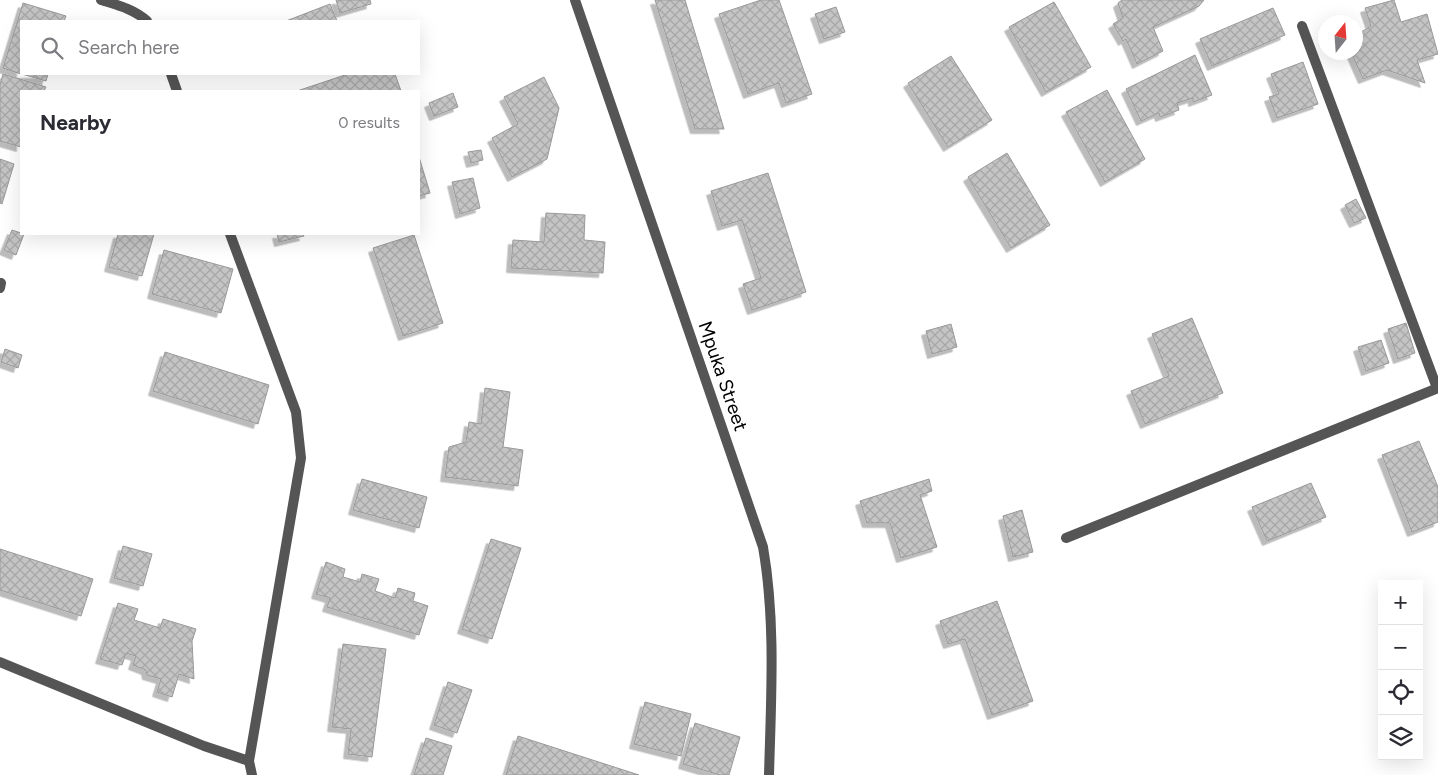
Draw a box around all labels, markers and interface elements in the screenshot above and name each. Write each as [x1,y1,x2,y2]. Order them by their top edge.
north arrow [1318,15,1363,60]
search box [20,20,420,75]
icon: search [38,34,66,62]
text: Search here [78,36,180,59]
text: Nearby [40,110,111,135]
text: 0 results [338,113,400,132]
street label: Mpuka Street [693,318,753,434]
map controls [1378,580,1423,760]
button: + [1378,580,1423,625]
button: − [1378,625,1423,670]
button: locate [1378,670,1423,715]
button: layers [1378,715,1423,760]

